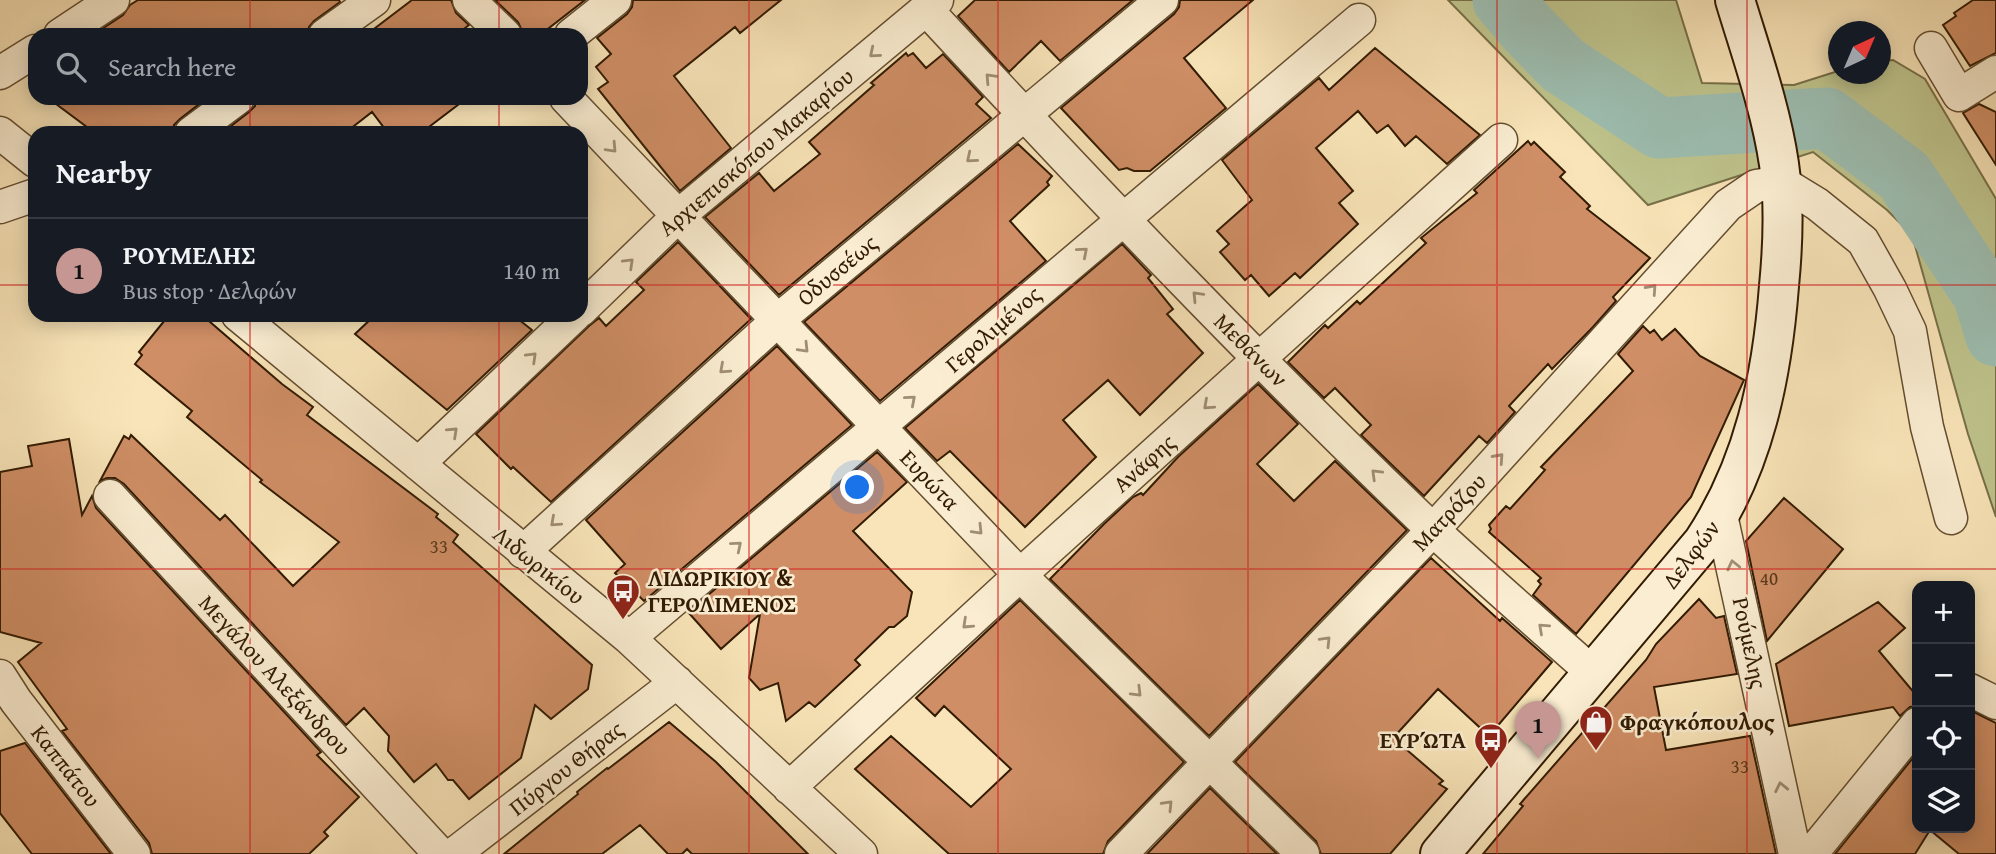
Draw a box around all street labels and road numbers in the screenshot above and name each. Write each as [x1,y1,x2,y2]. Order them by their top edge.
street label: Αρχιεπισκόπου Μακαρίου [651,60,861,243]
street label: Οδυσσέως [789,226,884,313]
street label: Γερολιμένος [937,277,1048,380]
street label: Μεθάνων [1207,305,1296,394]
street label: Ανάφης [1105,425,1182,500]
street label: Ευρώτα [893,442,968,518]
street label: Ματρόζου [1404,465,1494,558]
street label: Δελφών [1654,512,1727,595]
street label: Λιδωρικίου [486,517,592,612]
street label: Μεγάλου Αλεξάνδρου [192,587,359,763]
street label: Ρούμελης [1725,594,1776,692]
street label: Πύργου Θήρας [501,712,630,823]
street label: Καππάτου [24,717,109,814]

